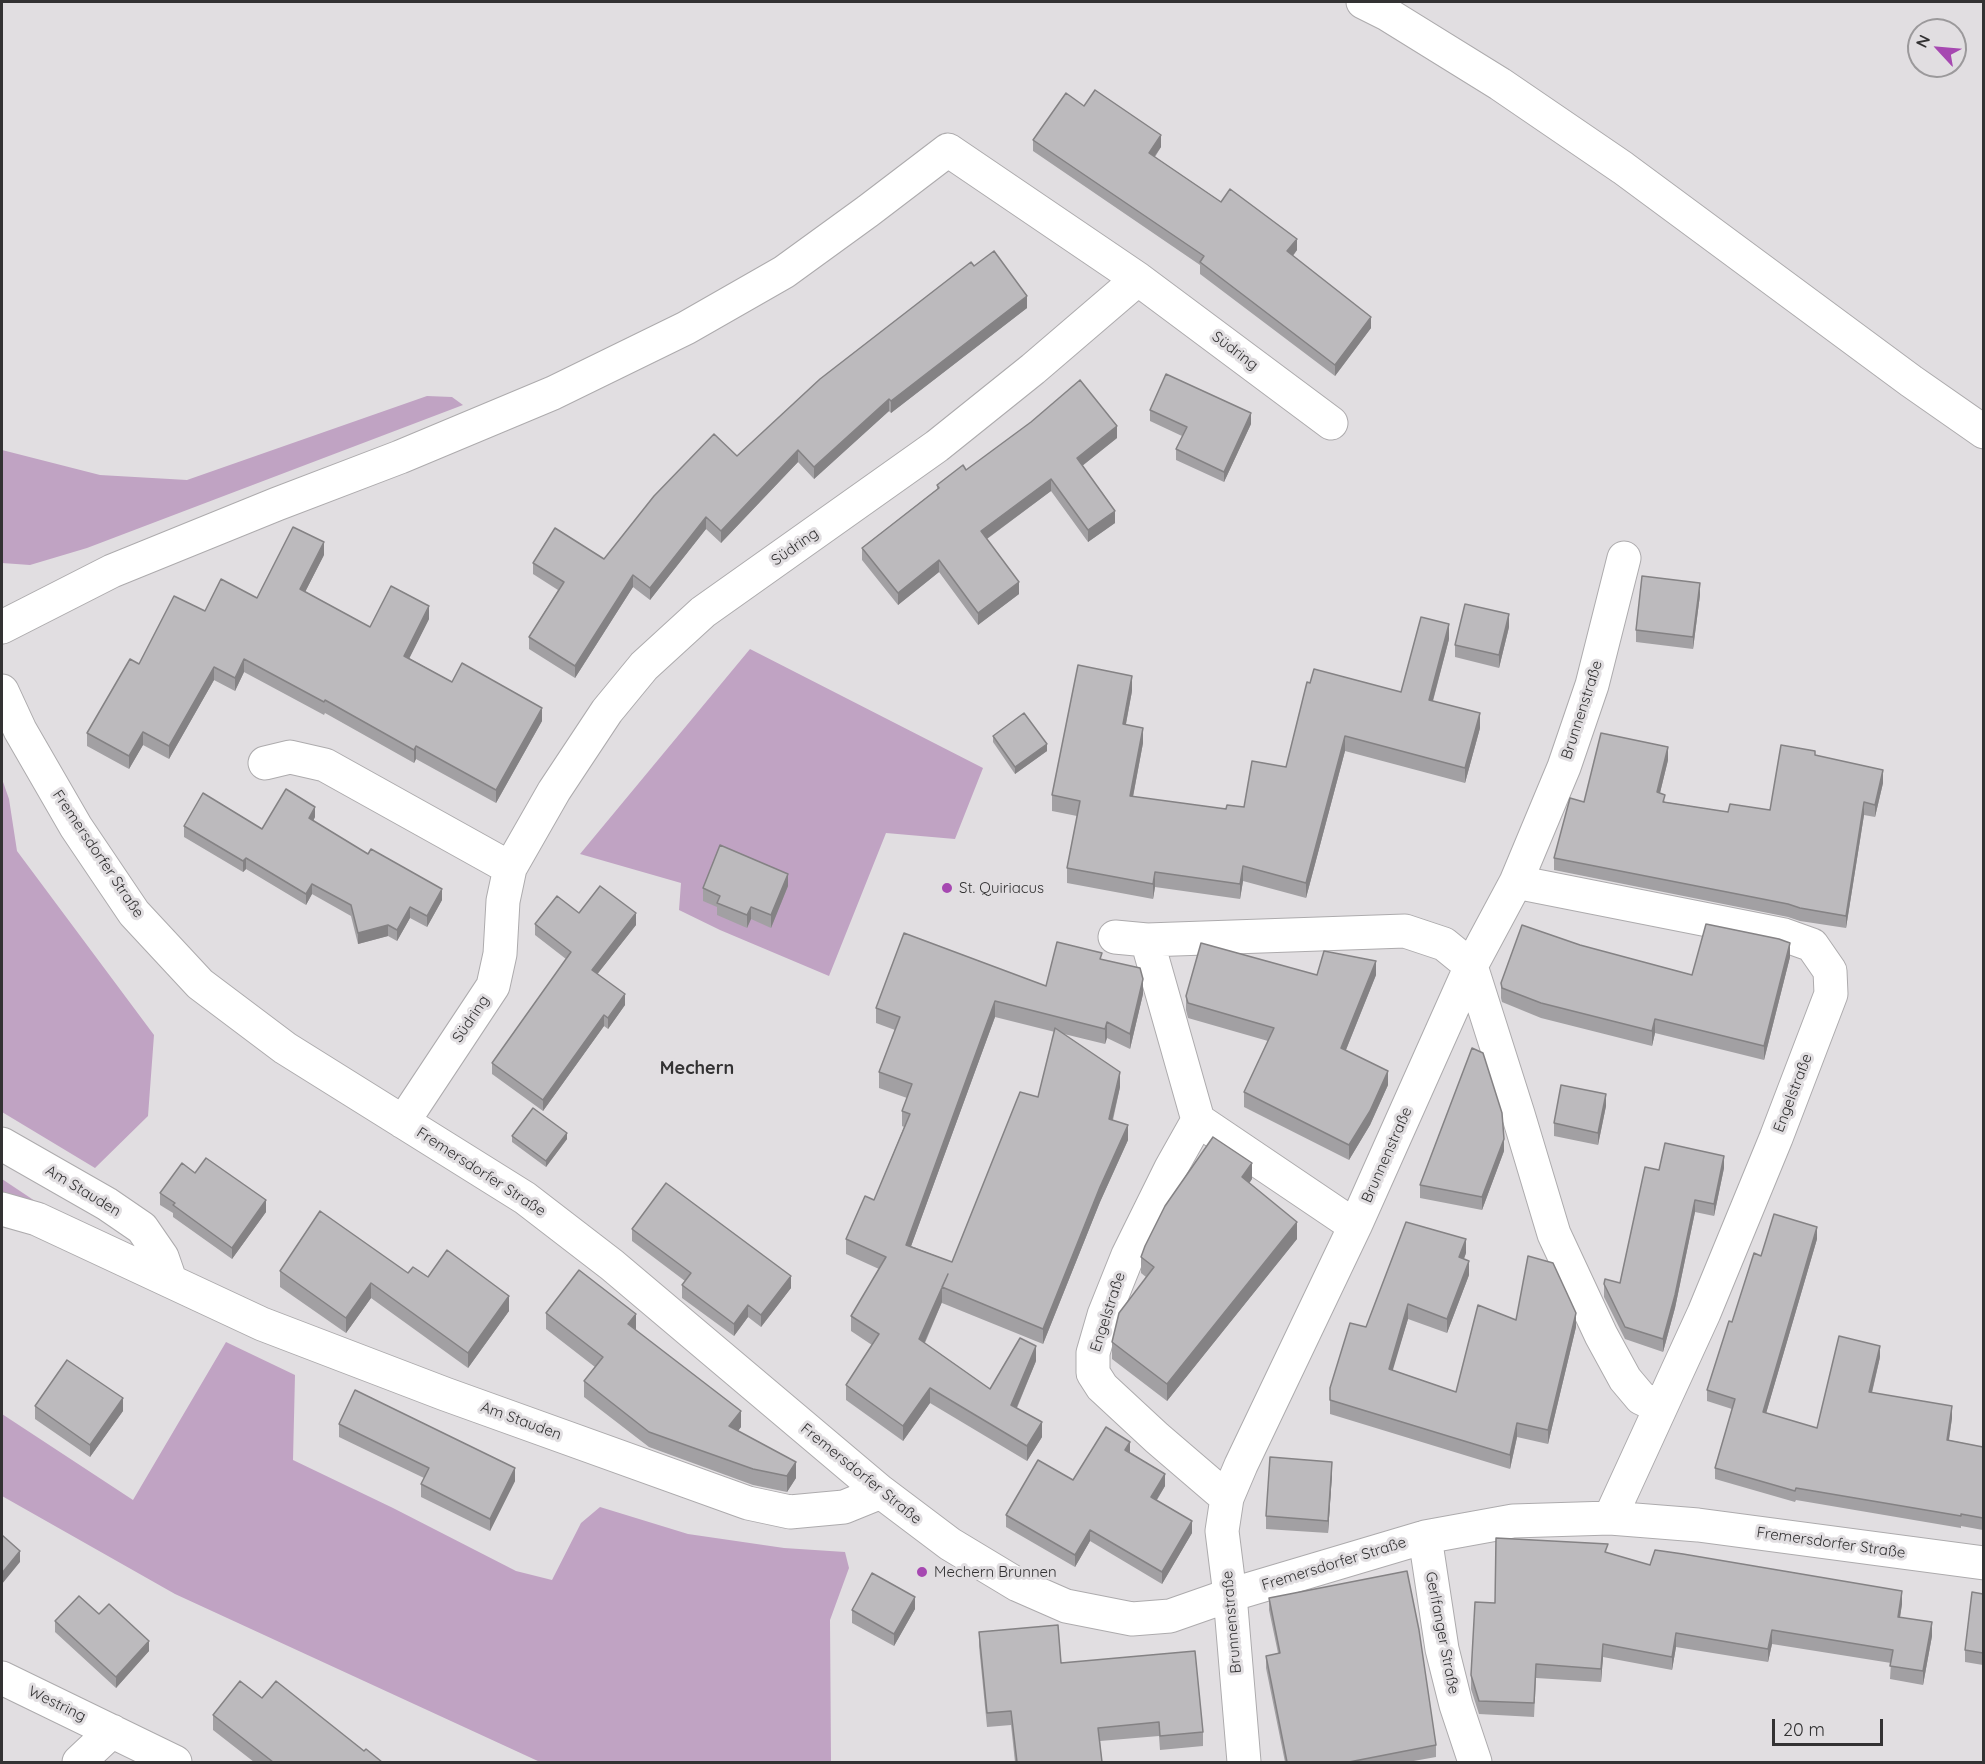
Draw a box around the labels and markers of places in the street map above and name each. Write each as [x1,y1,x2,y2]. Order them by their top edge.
place label: St. Quiriacus [959,879,1044,897]
marker: St. Quiriacus [940,881,954,895]
place label: Mechern Brunnen [934,1563,1057,1581]
marker: Mechern Brunnen [915,1565,929,1579]

